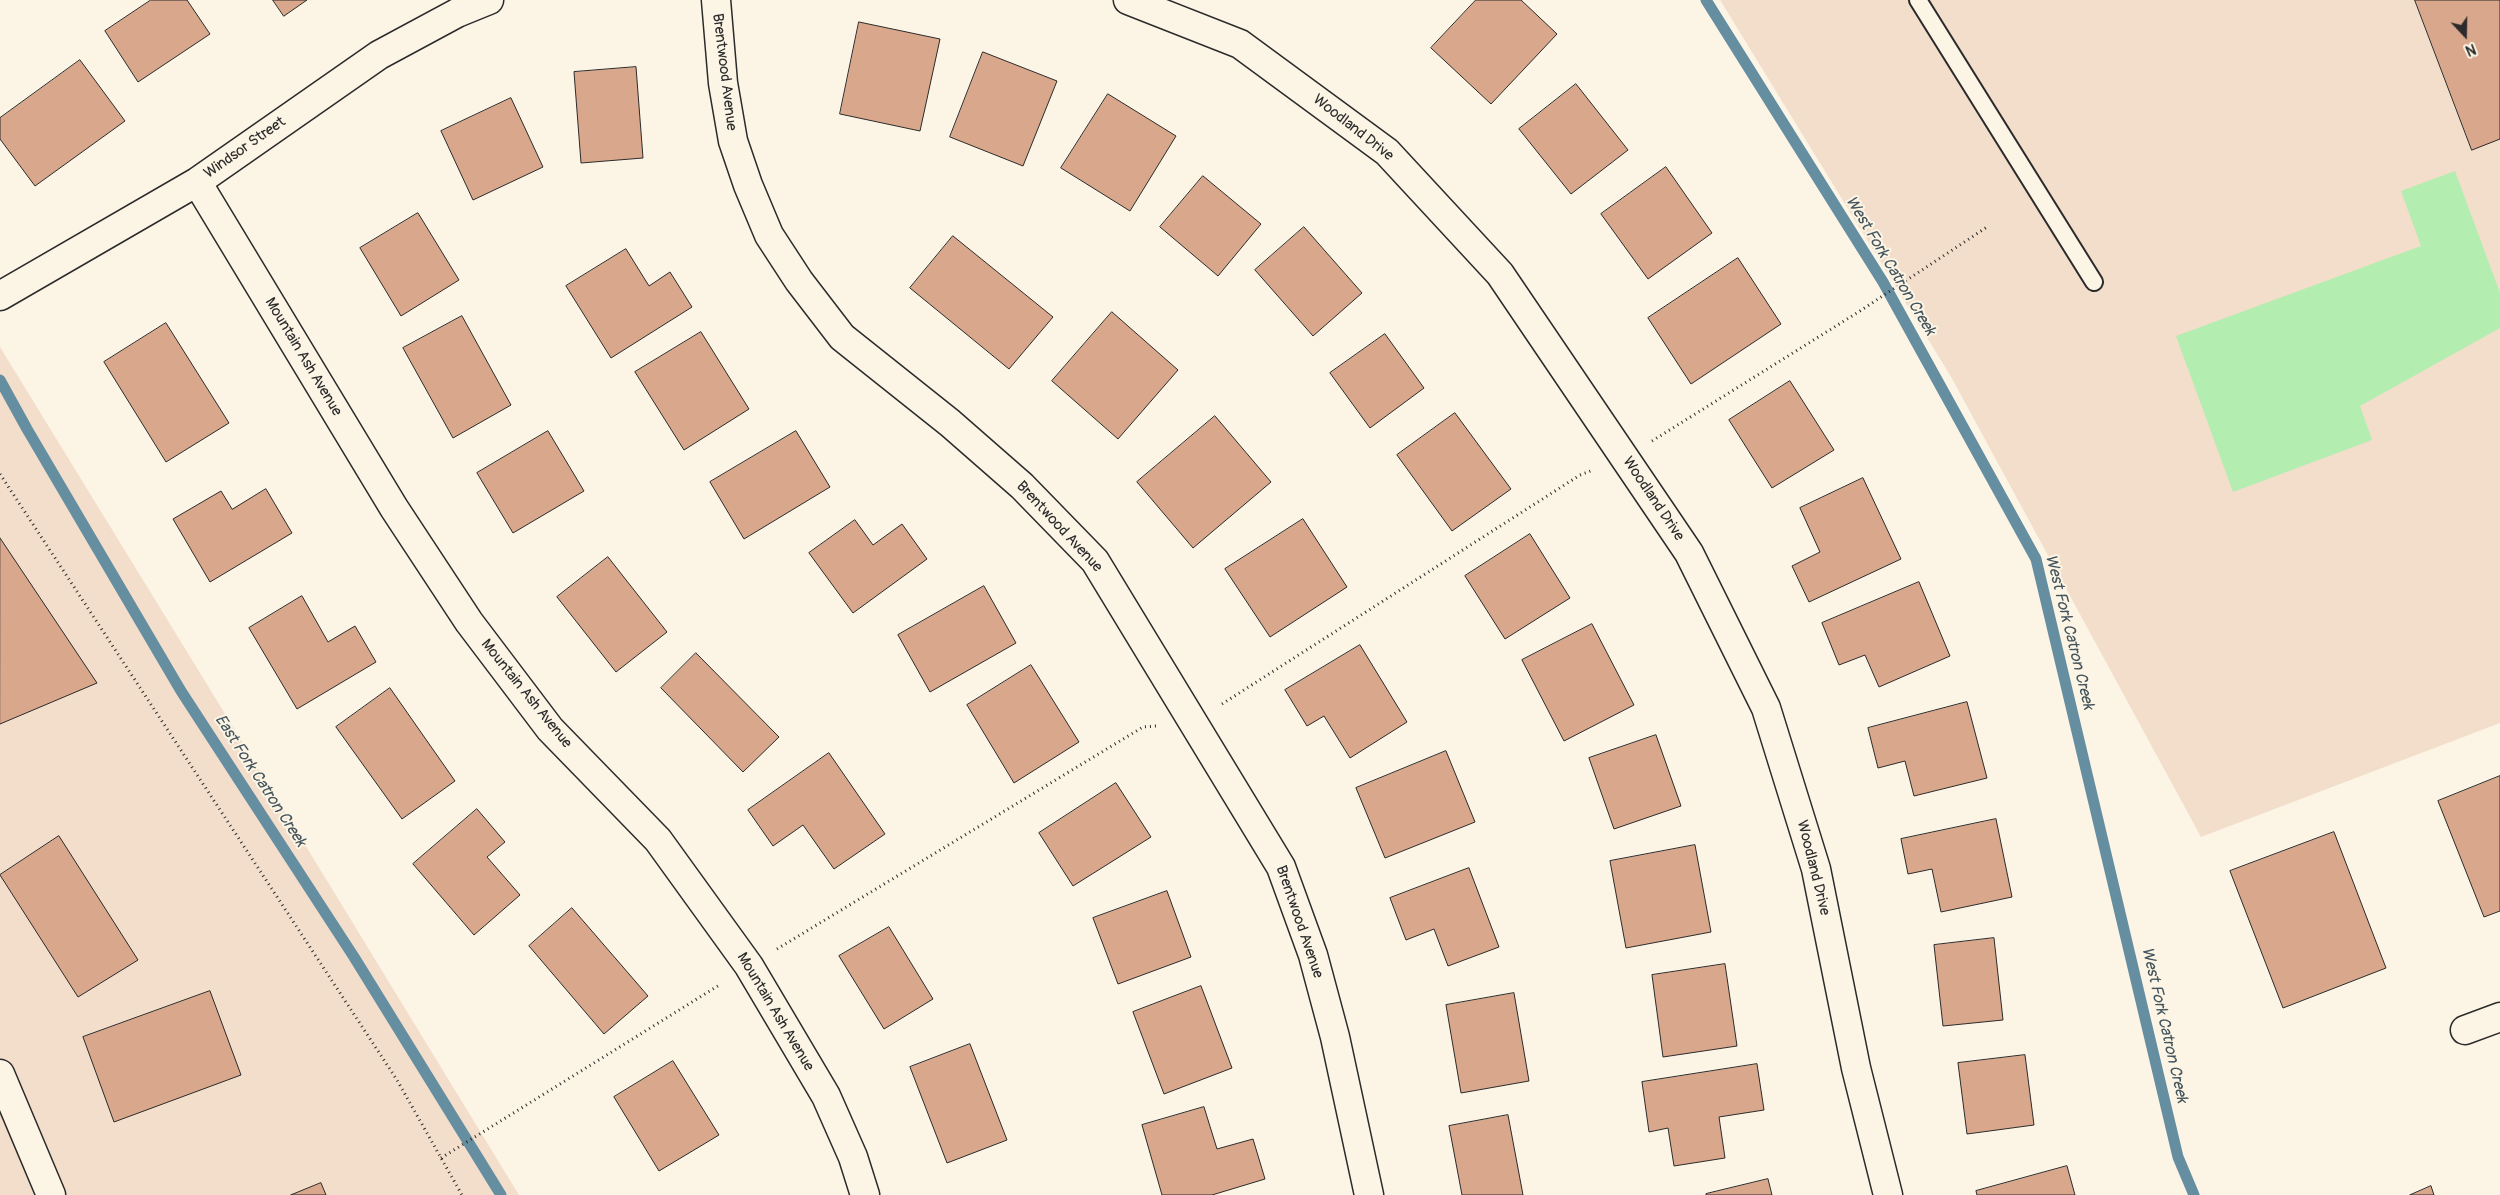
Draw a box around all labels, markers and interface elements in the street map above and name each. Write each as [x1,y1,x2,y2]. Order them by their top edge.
north arrow [2440,10,2490,60]
street label: Brentwood Avenue [708,12,740,132]
text: N [2463,40,2478,59]
street label: Woodland Drive [1309,91,1397,165]
street label: Windsor Street [201,113,289,183]
water label: West Fork Catron Creek [1841,193,1939,339]
street label: Mountain Ash Avenue [261,295,345,419]
street label: Woodland Drive [1618,454,1688,544]
street label: Brentwood Avenue [1012,478,1106,576]
water label: West Fork Catron Creek [2040,552,2098,712]
street label: Mountain Ash Avenue [477,636,575,752]
water label: East Fork Catron Creek [210,711,310,851]
street label: Woodland Drive [1792,819,1834,917]
street label: Brentwood Avenue [1271,863,1327,981]
water label: West Fork Catron Creek [2137,945,2191,1105]
street label: Mountain Ash Avenue [733,950,817,1074]

